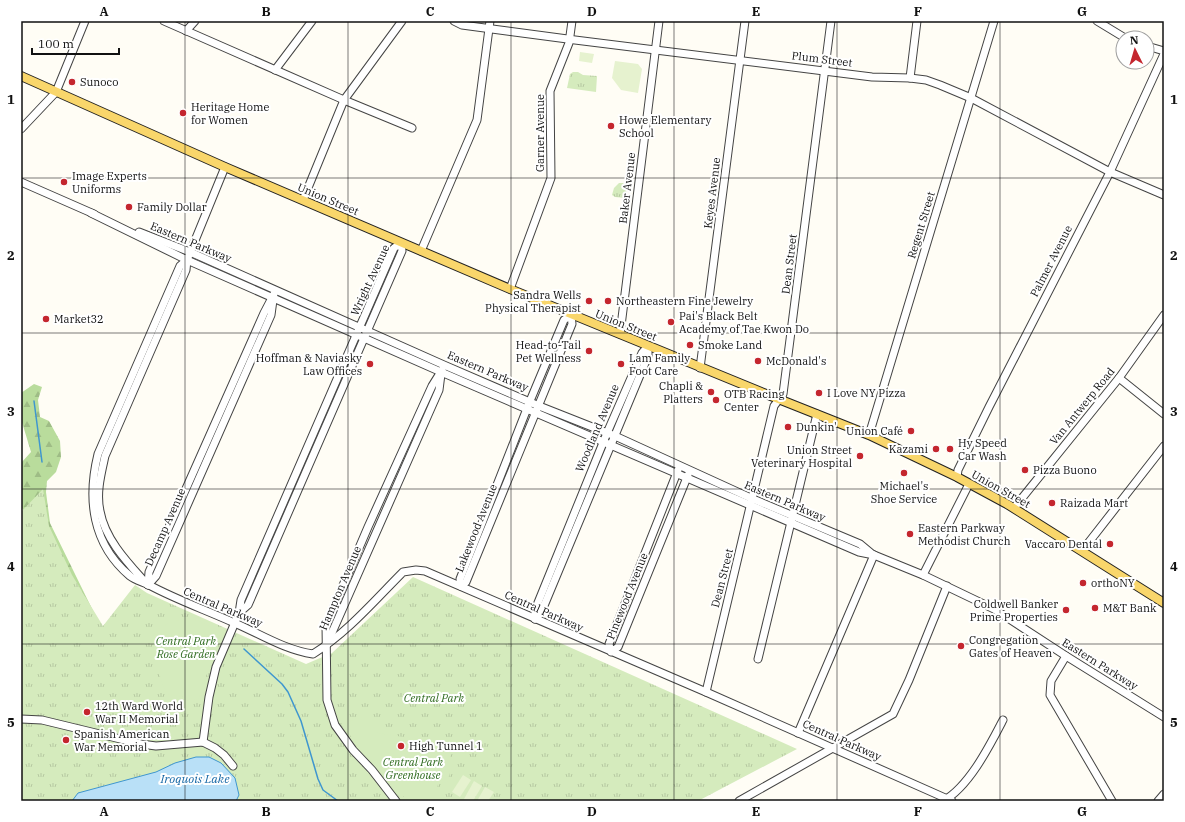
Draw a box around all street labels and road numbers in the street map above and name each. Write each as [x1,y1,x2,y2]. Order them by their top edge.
street label: Plum Street [791,48,853,70]
street label: Garner Avenue [533,94,547,172]
street label: Baker Avenue [616,152,638,224]
street label: Keyes Avenue [701,157,723,229]
street label: Union Street [295,180,361,218]
street label: Regent Street [904,190,938,260]
street label: Eastern Parkway [148,219,234,265]
street label: Palmer Avenue [1027,223,1075,299]
street label: Dean Street [778,233,800,295]
street label: Wright Avenue [347,242,393,318]
street label: Union Street [593,306,659,344]
street label: Eastern Parkway [445,348,531,394]
street label: Van Antwerp Road [1047,364,1118,447]
street label: Woodland Avenue [572,382,622,474]
street label: Union Street [969,467,1033,511]
street label: Eastern Parkway [742,478,828,524]
street label: Lakewood Avenue [452,482,500,574]
street label: Decamp Avenue [142,486,188,568]
street label: Hampton Avenue [316,544,364,632]
street label: Dean Street [708,547,736,609]
street label: Pinewood Avenue [603,551,651,641]
street label: Central Parkway [181,584,265,630]
street label: Central Parkway [502,587,586,635]
street label: Eastern Parkway [1059,635,1141,693]
street label: Central Parkway [800,716,884,764]

